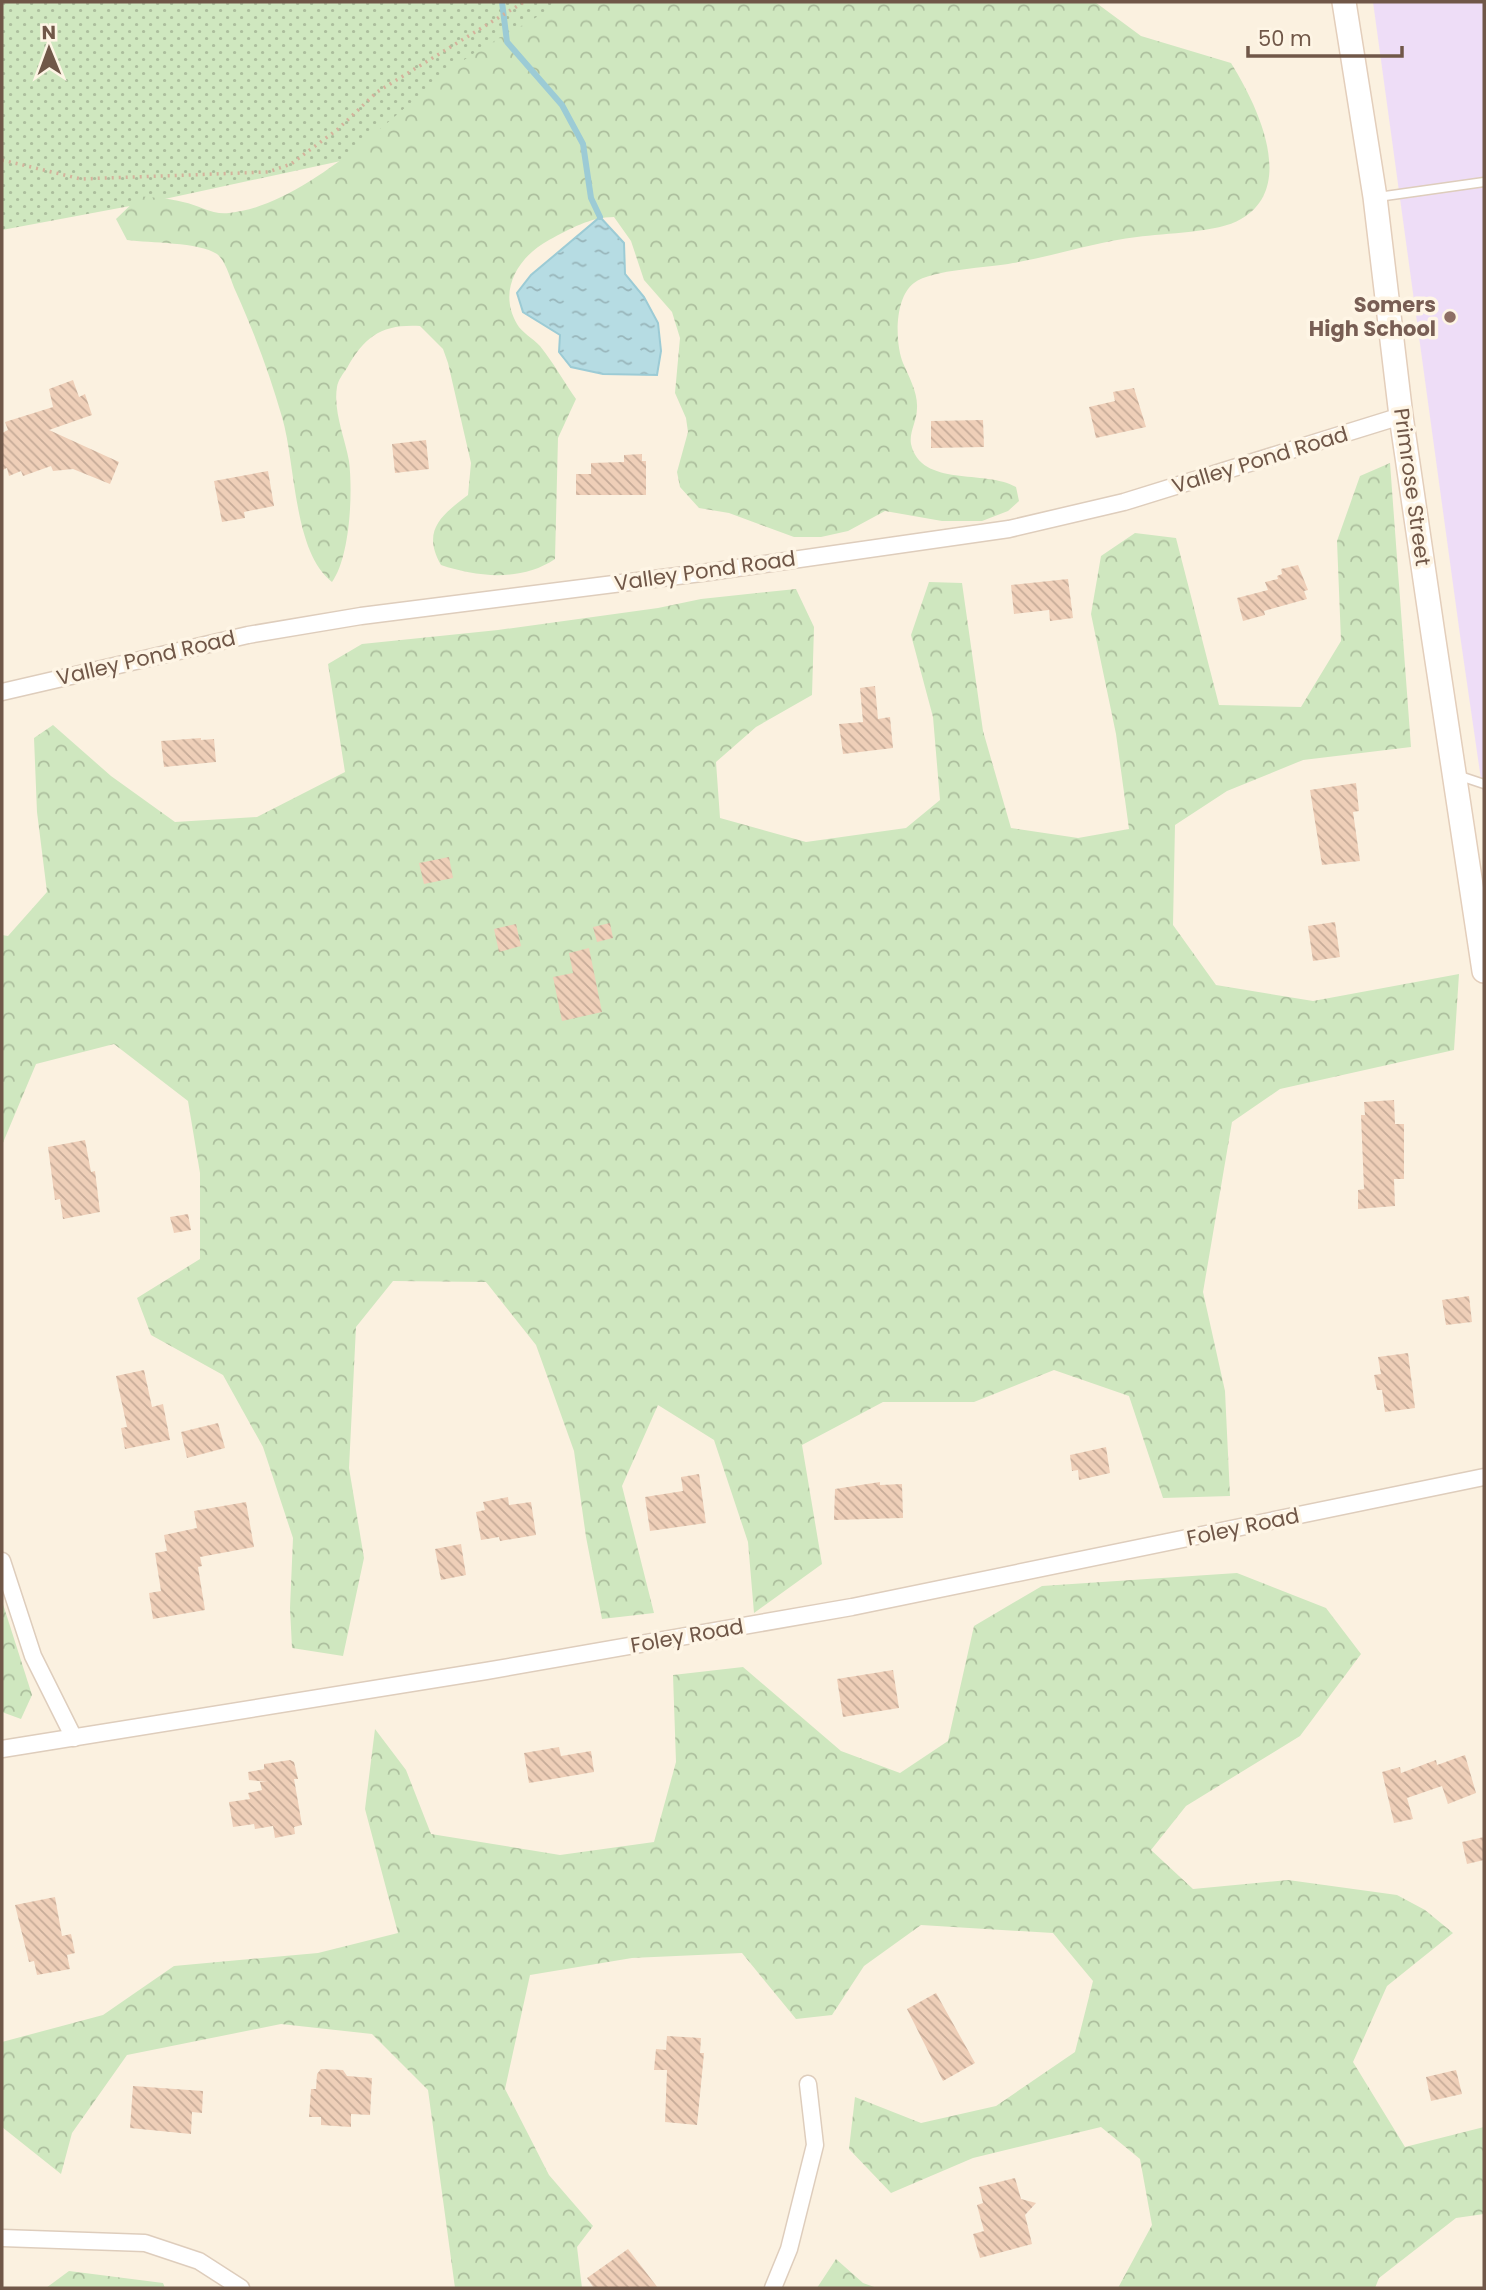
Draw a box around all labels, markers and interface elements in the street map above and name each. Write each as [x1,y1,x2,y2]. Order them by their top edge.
north arrow [14,14,84,84]
scale bar [1248,14,1402,58]
text: N [41,19,56,46]
text: 50 m [1258,24,1312,53]
place label: Somers High School [1309,290,1436,343]
marker: Somers High School [1442,309,1458,325]
street label: Primrose Street [1387,406,1438,568]
street label: Valley Pond Road [1168,419,1351,500]
street label: Valley Pond Road [612,543,797,598]
street label: Valley Pond Road [54,623,238,692]
street label: Foley Road [1184,1500,1302,1553]
street label: Foley Road [628,1611,746,1660]

